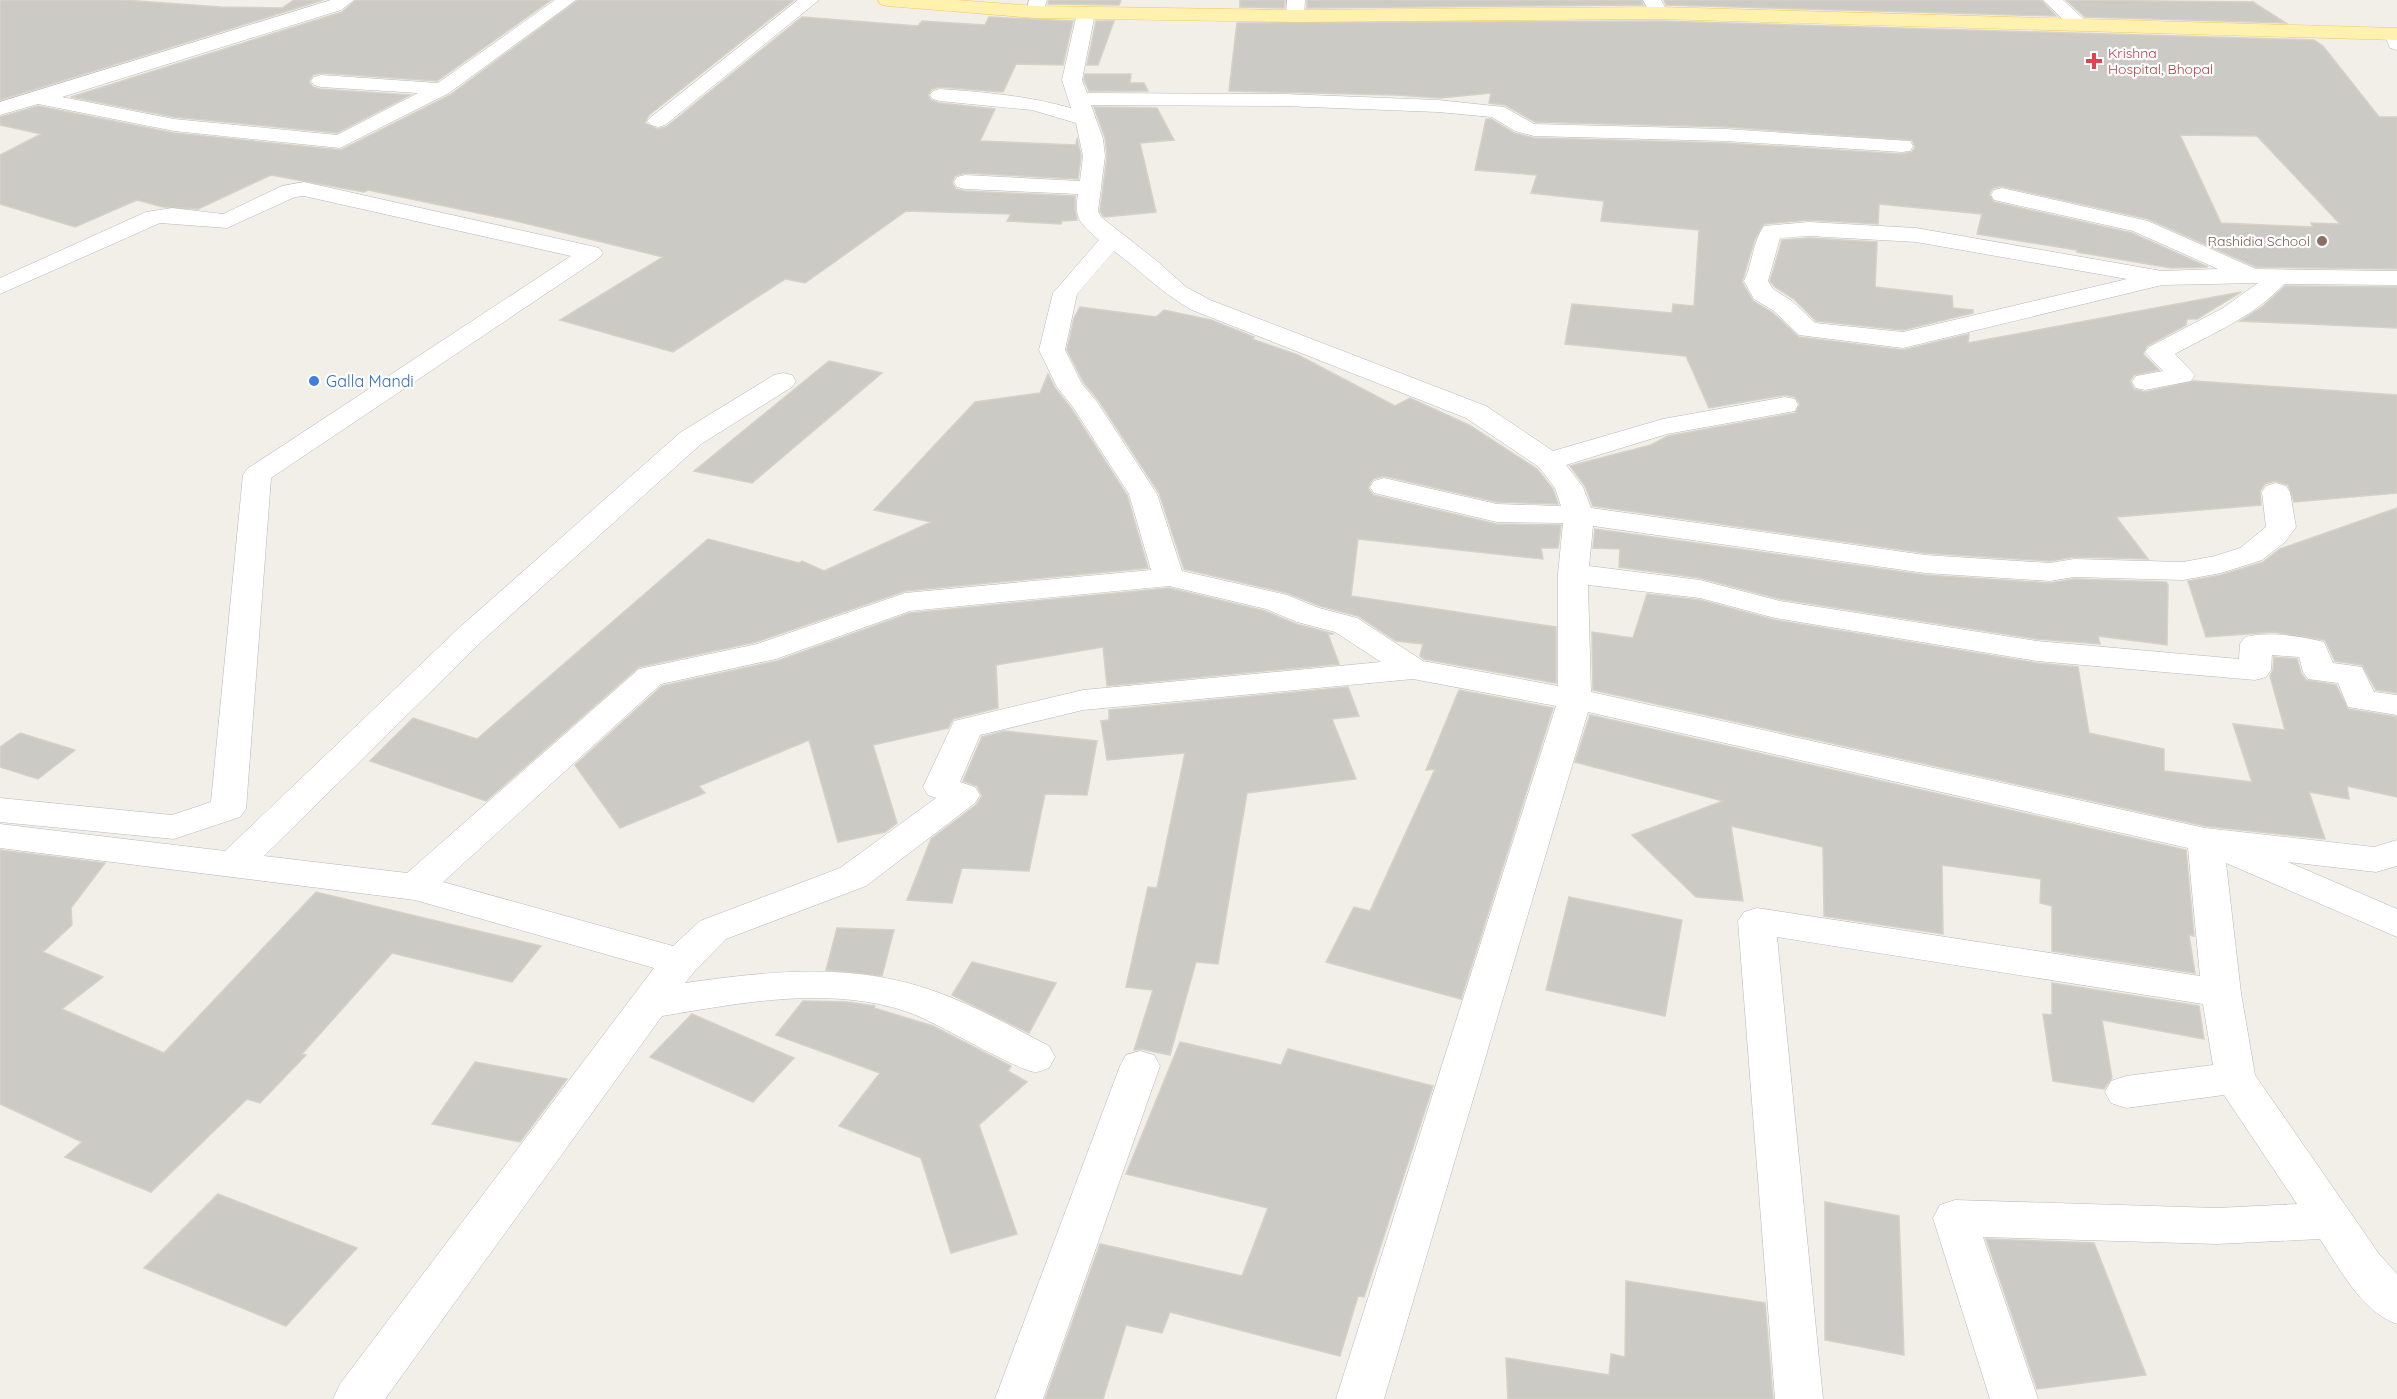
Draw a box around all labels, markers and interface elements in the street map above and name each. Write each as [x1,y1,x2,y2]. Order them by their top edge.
place label: Krishna Hospital, Bhopal [2108,44,2213,78]
marker: Krishna Hospital, Bhopal [2085,52,2103,70]
place label: Rashidia School [2208,232,2310,250]
marker: Rashidia School [2315,234,2329,248]
place label: Galla Mandi [326,371,414,391]
marker: Galla Mandi [307,374,321,388]

